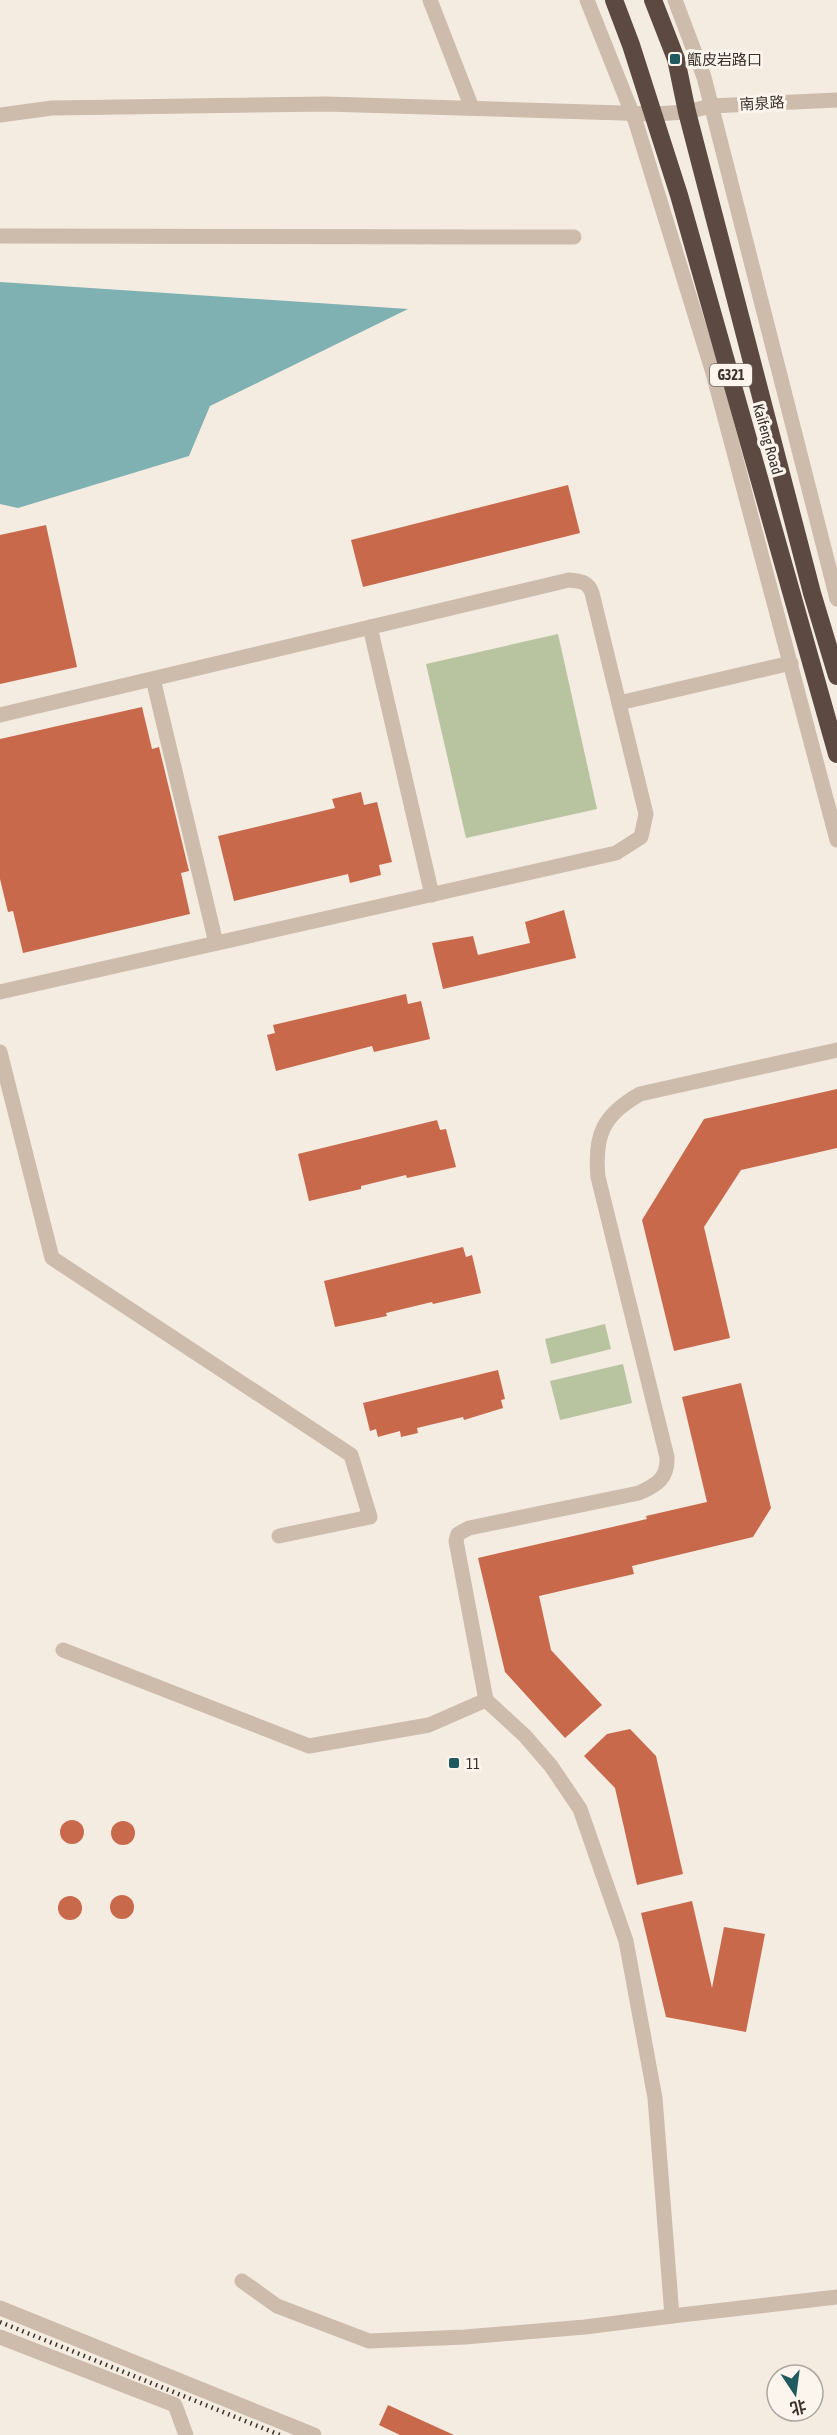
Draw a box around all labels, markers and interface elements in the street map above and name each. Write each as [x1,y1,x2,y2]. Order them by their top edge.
place label: 甑皮岩路口 [687,51,762,68]
marker: 甑皮岩路口 [668,52,682,66]
street label: 南泉路 [739,93,785,113]
road number: G321 [710,364,752,386]
street label: Kaifeng Road [750,402,786,476]
place label: 11 [466,1755,480,1772]
marker: 11 [447,1756,461,1770]
north arrow [765,2363,825,2423]
text: 北 [789,2397,808,2418]

